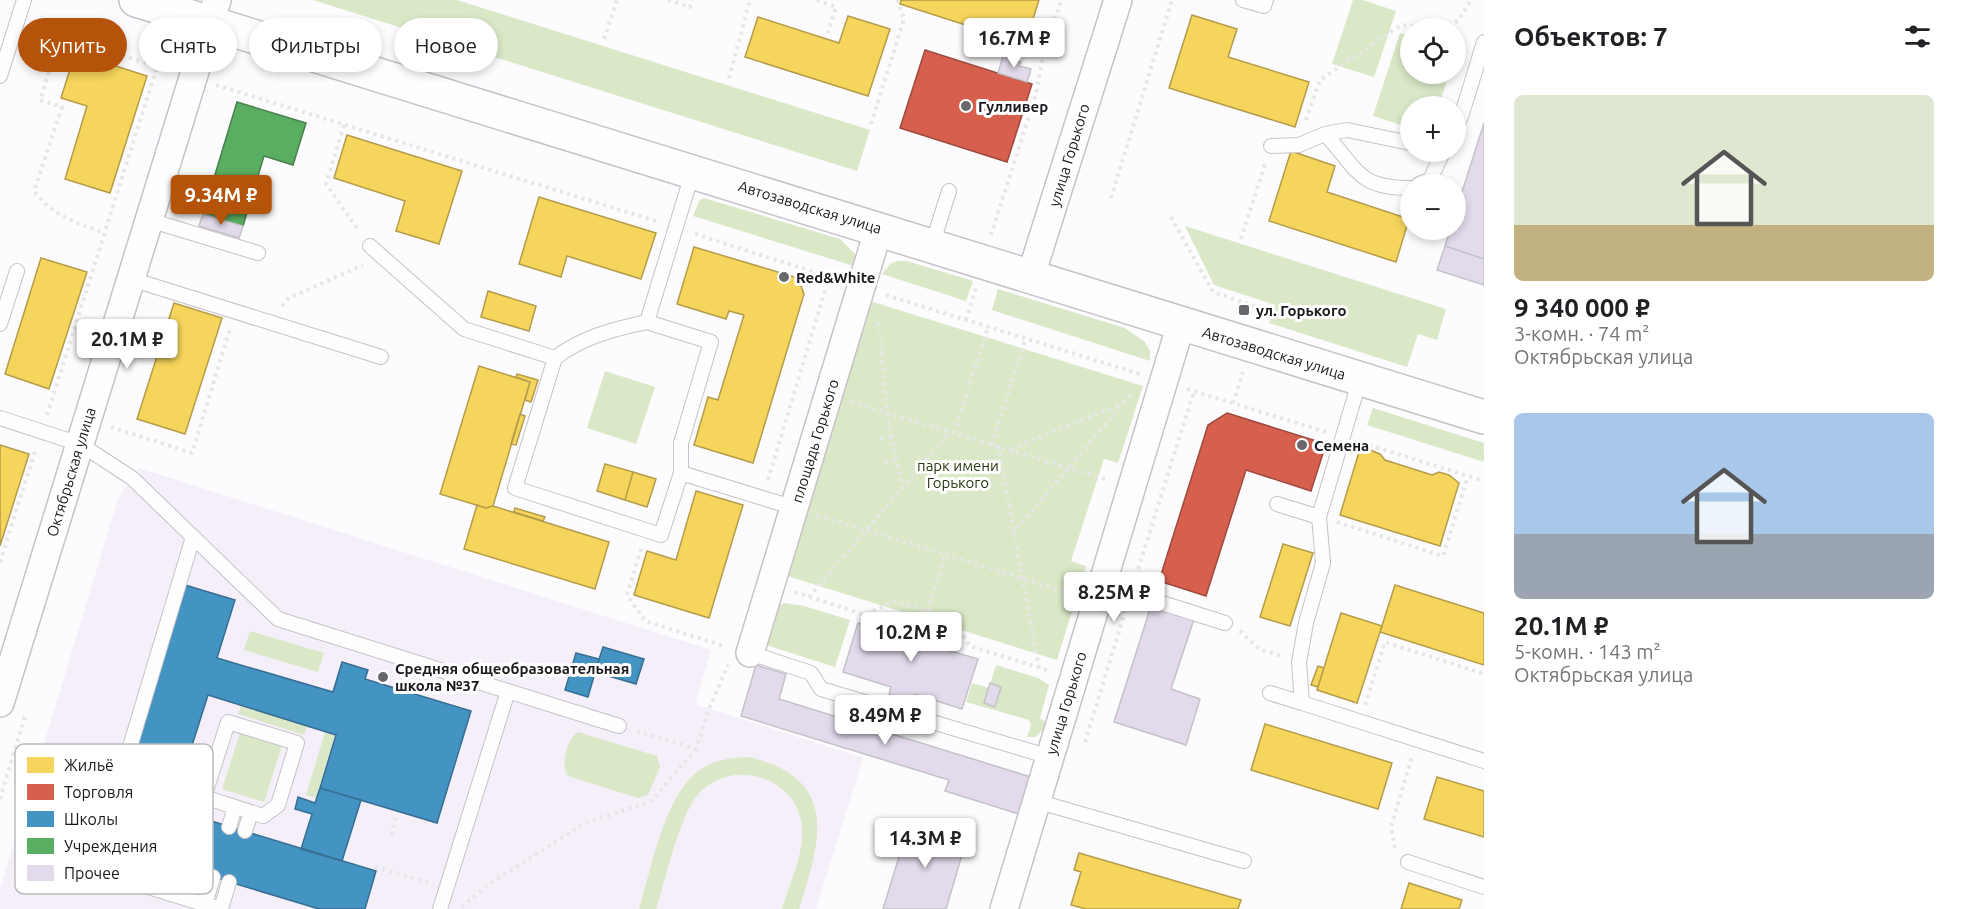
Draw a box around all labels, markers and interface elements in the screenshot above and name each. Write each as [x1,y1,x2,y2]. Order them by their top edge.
chip: Купить [18,18,127,72]
chip: Снять [139,18,237,72]
chip: Фильтры [249,18,382,72]
chip: Новое [394,18,498,72]
pin: 16.7M ₽ [959,18,1069,69]
map controls [1400,18,1466,240]
button: locate [1400,18,1466,84]
icon: filters [1901,20,1934,53]
text: Объектов: 7 [1514,22,1668,51]
text: 16.7M ₽ [978,26,1050,49]
button: + [1400,96,1466,162]
place label: Гулливер [978,98,1048,115]
marker: Гулливер [959,99,973,113]
street label: улица Горького [1045,101,1093,209]
icon: home [1670,134,1778,242]
button: − [1400,174,1466,240]
pin: 9.34M ₽ [166,175,276,226]
street label: Автозаводская улица [736,177,884,237]
text: 9.34M ₽ [185,183,257,206]
place label: Red&White [796,269,876,286]
marker: Red&White [777,270,791,284]
text: 9 340 000 ₽ [1514,293,1650,322]
place label: ул. Горького [1256,302,1347,319]
marker: ул. Горького [1237,303,1251,317]
pin: 20.1M ₽ [72,319,182,370]
text: 3-комн. · 74 m² [1514,322,1649,345]
street label: Автозаводская улица [1200,323,1348,383]
text: 20.1M ₽ [91,327,163,350]
text: Октябрьская улица [1514,345,1693,368]
street label: площадь Горького [788,377,842,505]
street label: Октябрьская улица [43,405,99,539]
place label: Семена [1314,437,1369,454]
marker: Семена [1295,438,1309,452]
icon: home [1670,452,1778,560]
park label: парк имени Горького [917,457,999,491]
pin: 8.25M ₽ [1059,572,1169,623]
text: 8.25M ₽ [1078,580,1150,603]
text: 20.1M ₽ [1514,611,1608,640]
pin: 10.2M ₽ [856,612,966,663]
text: 10.2M ₽ [875,620,947,643]
text: 5-комн. · 143 m² [1514,640,1661,663]
street label: улица Горького [1042,649,1090,757]
place label: Средняя общеобразовательная школа №37 [395,660,629,694]
text: Октябрьская улица [1514,663,1693,686]
marker: Средняя общеобразовательная школа №37 [376,670,390,684]
pin: 8.49M ₽ [830,695,940,746]
text: 8.49M ₽ [849,703,921,726]
legend [15,744,213,894]
text: Жильё [64,756,114,774]
text: Торговля [64,783,133,801]
text: Школы [64,810,118,828]
pin: 14.3M ₽ [870,818,980,869]
text: 14.3M ₽ [889,826,961,849]
text: Учреждения [64,837,157,855]
text: Прочее [64,864,120,882]

